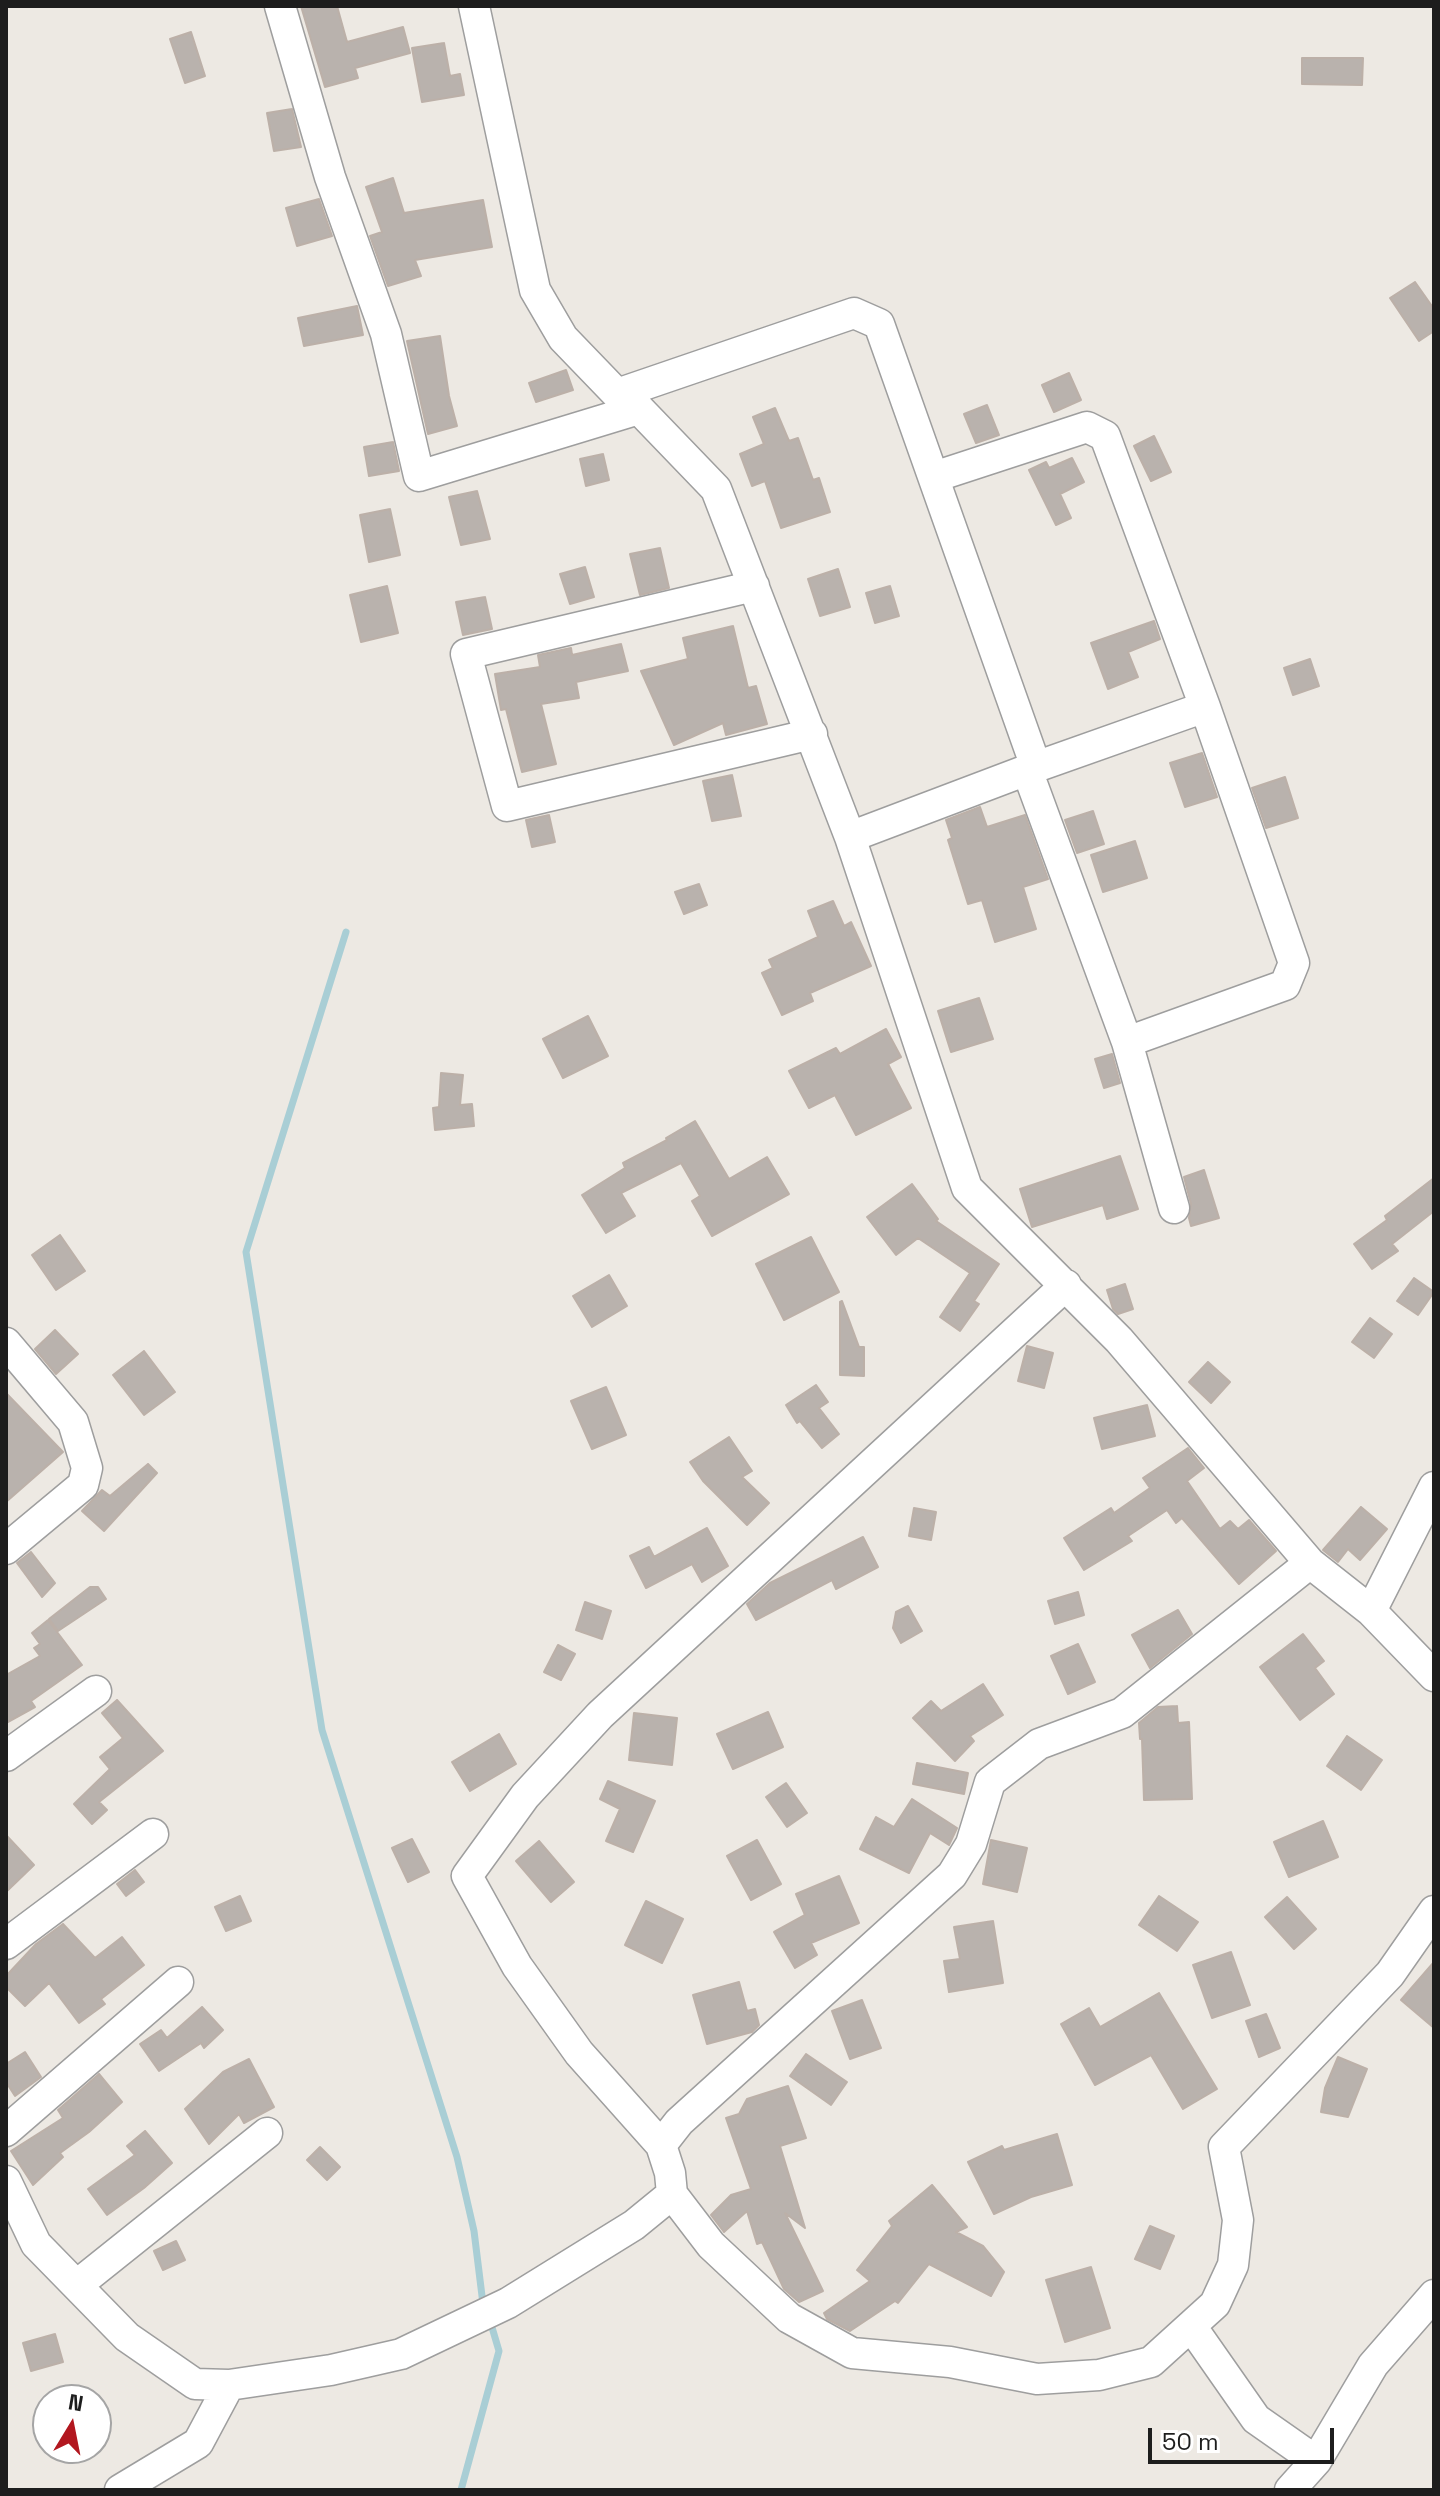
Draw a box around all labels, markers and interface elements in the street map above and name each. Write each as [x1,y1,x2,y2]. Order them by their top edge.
north arrow [32,2384,112,2464]
text: N [66,2387,86,2417]
scale bar [1152,2412,1338,2462]
text: 50 m [1162,2426,1219,2457]

